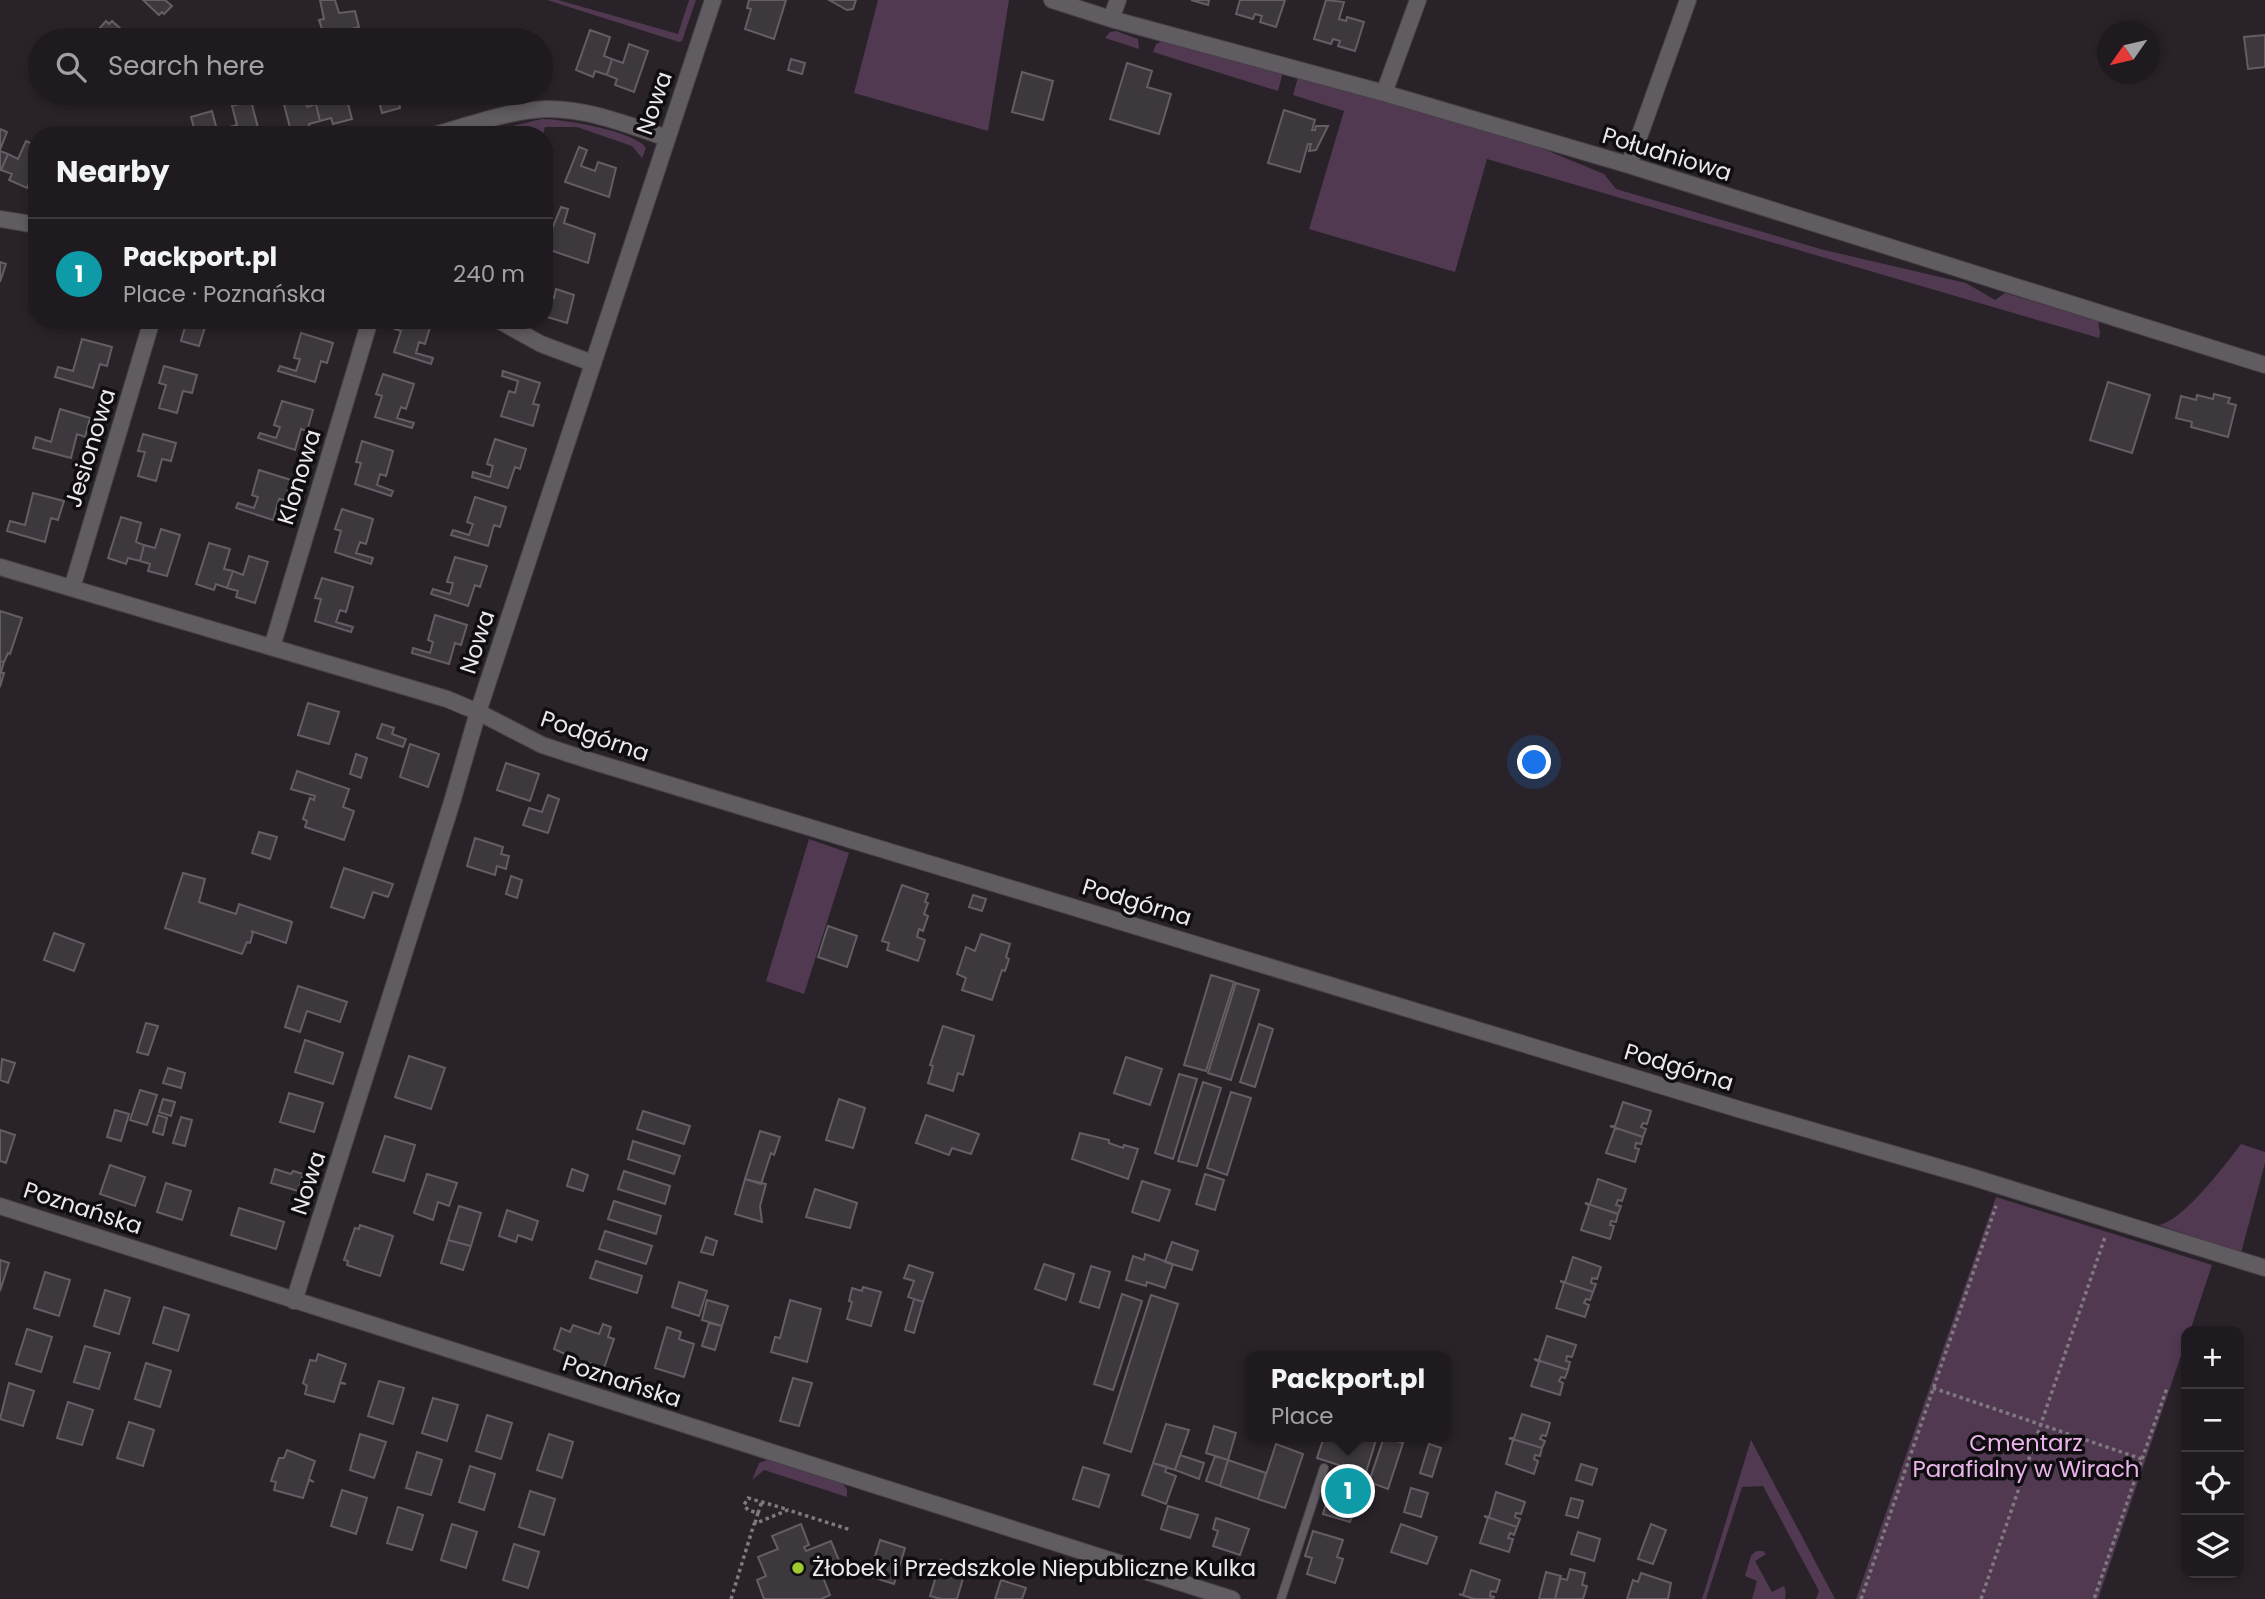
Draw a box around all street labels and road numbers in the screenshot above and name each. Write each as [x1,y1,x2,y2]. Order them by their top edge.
street label: Nowa [628,67,680,139]
street label: Południowa [1598,119,1736,189]
street label: Jesionowa [57,385,123,511]
street label: Klonowa [269,425,329,529]
street label: Nowa [452,606,502,678]
street label: Podgórna [537,703,653,769]
street label: Podgórna [1078,870,1196,934]
street label: Podgórna [1620,1035,1738,1099]
street label: Nowa [283,1147,333,1219]
street label: Poznańska [20,1174,146,1242]
street label: Poznańska [559,1347,685,1415]

